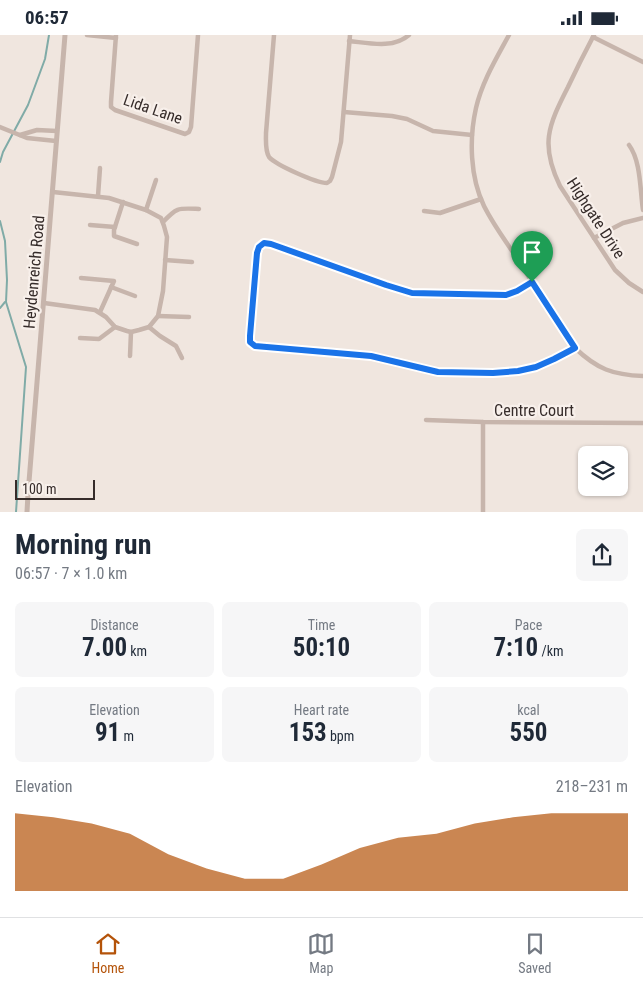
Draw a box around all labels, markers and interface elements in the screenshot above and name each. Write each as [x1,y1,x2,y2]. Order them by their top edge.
text: 06:57 [25,6,69,29]
street label: Lida Lane [121,90,185,128]
street label: Highgate Drive [563,174,629,262]
street label: Heydenreich Road [20,214,48,330]
pin [511,231,553,282]
icon: arrive [518,238,546,266]
street label: Centre Court [494,401,574,420]
map controls [578,446,628,496]
button: layers [578,446,628,496]
scale bar [15,477,95,500]
text: 100 m [22,481,57,497]
text: Morning run [15,528,151,561]
button: share [576,529,628,581]
text: 06:57 · 7 × 1.0 km [15,564,127,583]
text: Distance [90,617,139,633]
text: Time [308,617,335,633]
text: Pace [515,617,542,633]
text: 7.00 [82,633,127,662]
text: 50:10 [293,633,350,662]
text: 7:10 [493,633,538,662]
text: km [127,643,147,659]
text: /km [538,643,564,659]
text: Elevation [89,702,140,718]
text: Heart rate [294,702,349,718]
text: kcal [517,702,540,718]
text: 91 [95,718,120,747]
text: 153 [289,718,327,747]
text: 550 [510,718,547,747]
text: m [120,728,134,744]
text: bpm [327,728,354,744]
text: Elevation [15,777,73,796]
text: 218–231 m [556,777,628,796]
tab: Home [91,930,124,976]
tab: Map [307,930,335,976]
tab: Saved [518,930,552,976]

